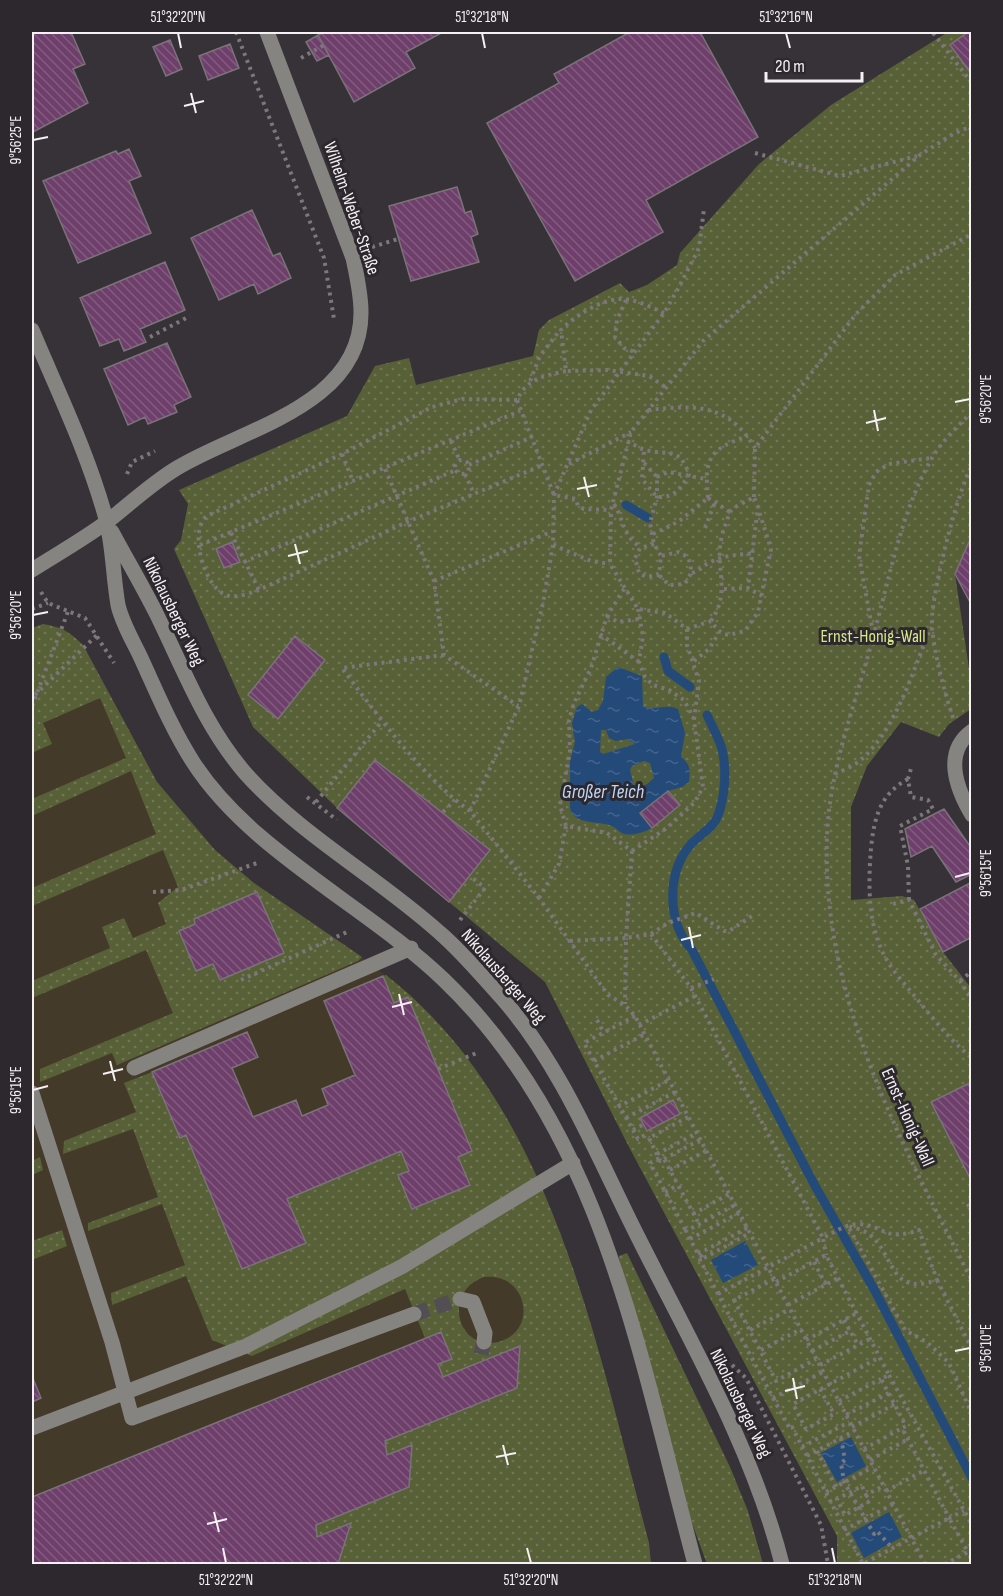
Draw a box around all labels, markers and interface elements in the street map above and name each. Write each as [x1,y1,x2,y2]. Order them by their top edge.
text: 51°32'20"N [151,8,205,27]
text: 51°32'18"N [455,8,509,27]
text: 51°32'16"N [759,8,813,27]
scale bar [766,45,862,83]
text: 20 m [775,56,805,77]
text: 9°56'25"E [7,116,26,164]
street label: Wilhelm-Weber-Straße [319,139,384,277]
text: 9°56'20"E [977,374,996,424]
street label: Nikolausberger Weg [138,553,209,669]
text: 9°56'20"E [7,590,26,640]
park label: Ernst-Honig-Wall [820,626,926,647]
water label: Großer Teich [562,780,644,804]
text: 9°56'15"E [977,849,996,897]
street label: Nikolausberger Weg [457,925,550,1028]
street label: Ernst-Honig-Wall [877,1065,939,1169]
text: 9°56'15"E [7,1066,26,1114]
text: 9°56'10"E [977,1324,996,1372]
street label: Nikolausberger Weg [705,1345,776,1461]
text: 51°32'22"N [199,1571,253,1590]
text: 51°32'20"N [504,1571,558,1590]
text: 51°32'18"N [808,1571,862,1590]

